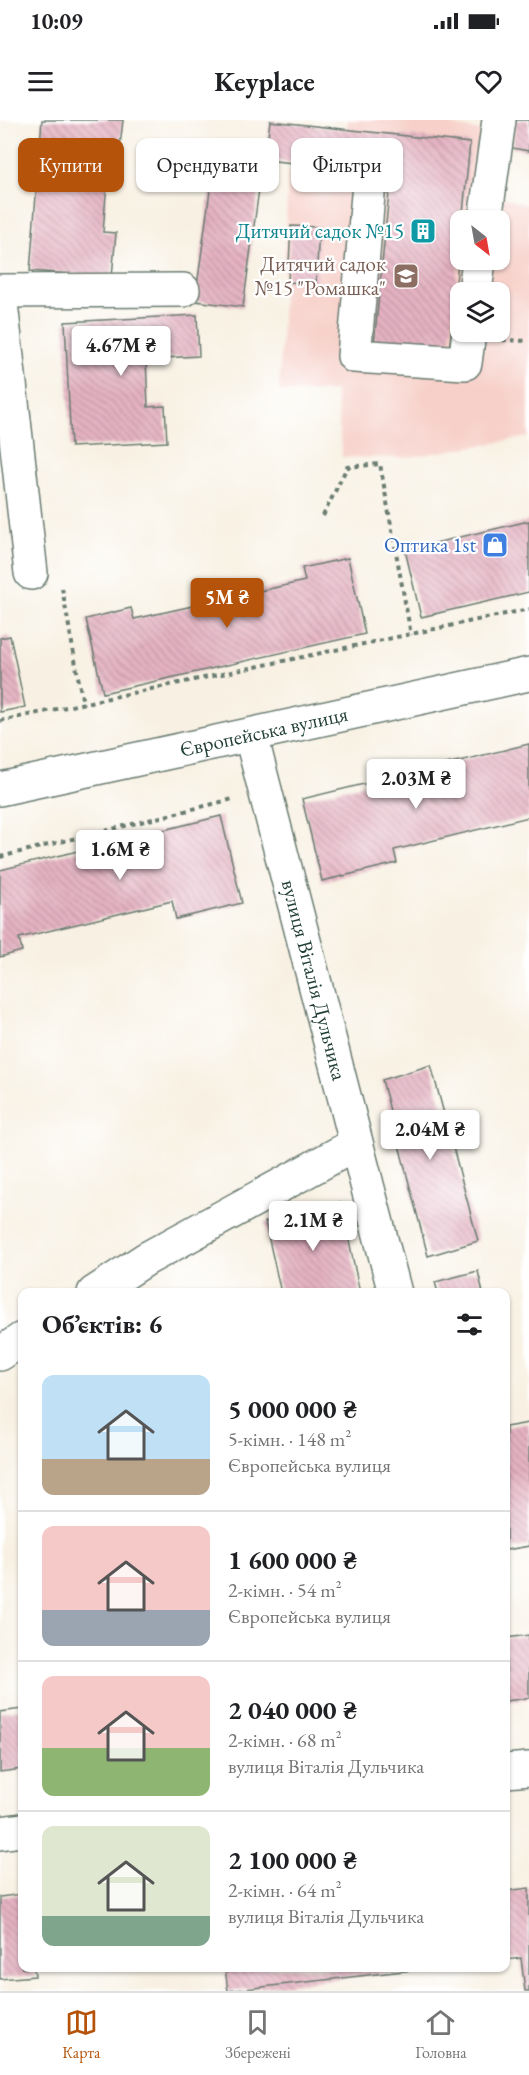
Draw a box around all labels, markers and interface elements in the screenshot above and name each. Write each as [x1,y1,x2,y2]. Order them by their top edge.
text: 10:09 [30,7,83,36]
text: Keyplace [214,64,315,99]
icon: menu [24,65,57,98]
icon: heart [472,65,505,98]
chip: Купити [18,138,124,192]
chip: Орендувати [136,138,279,192]
chip: Фільтри [291,138,403,192]
north arrow [450,210,510,270]
map controls [450,210,510,342]
building icon: Дитячий садок №15 [408,216,438,246]
place label: Дитячий садок №15 [236,217,404,244]
place label: Дитячий садок №15 "Ромашка" [255,250,386,301]
school or university icon: Дитячий садок №15 "Ромашка" [391,261,421,291]
button: layers [450,282,510,342]
pin: 4.67M ₴ [66,326,176,377]
text: 4.67M ₴ [86,332,156,358]
shop icon: Оптика 1st [480,530,510,560]
place label: Оптика 1st [384,531,476,558]
pin: 5M ₴ [191,578,263,629]
text: 5M ₴ [205,584,249,610]
street label: Європейська вулиця [177,700,350,763]
pin: 2.03M ₴ [361,759,471,810]
text: 2.03M ₴ [381,765,451,791]
pin: 1.6M ₴ [71,830,169,881]
text: 1.6M ₴ [90,836,150,862]
street label: вулиця Віталія Дульчика [276,877,354,1084]
pin: 2.04M ₴ [375,1110,485,1161]
text: 2.04M ₴ [395,1116,465,1142]
pin: 2.1M ₴ [264,1201,362,1252]
text: 2.1M ₴ [283,1207,343,1233]
text: Об’єктів: 6 [42,1307,162,1341]
icon: filters [453,1308,486,1341]
text: 5 000 000 ₴ [228,1392,357,1426]
icon: home [90,1399,162,1471]
text: 5-кімн. · 148 m² [228,1426,351,1452]
text: Європейська вулиця [228,1452,391,1478]
text: 1 600 000 ₴ [228,1543,357,1577]
icon: home [90,1550,162,1622]
text: 2-кімн. · 54 m² [228,1577,342,1603]
text: Європейська вулиця [228,1603,391,1629]
text: 2 040 000 ₴ [228,1693,357,1727]
icon: home [90,1700,162,1772]
text: 2-кімн. · 68 m² [228,1727,342,1753]
text: вулиця Віталія Дульчика [228,1753,424,1779]
text: 2 100 000 ₴ [228,1843,357,1877]
icon: home [90,1850,162,1922]
text: 2-кімн. · 64 m² [228,1877,342,1903]
text: вулиця Віталія Дульчика [228,1903,424,1929]
tab: Карта [62,2006,100,2063]
tab: Збережені [225,2006,291,2063]
tab: Головна [415,2006,467,2063]

